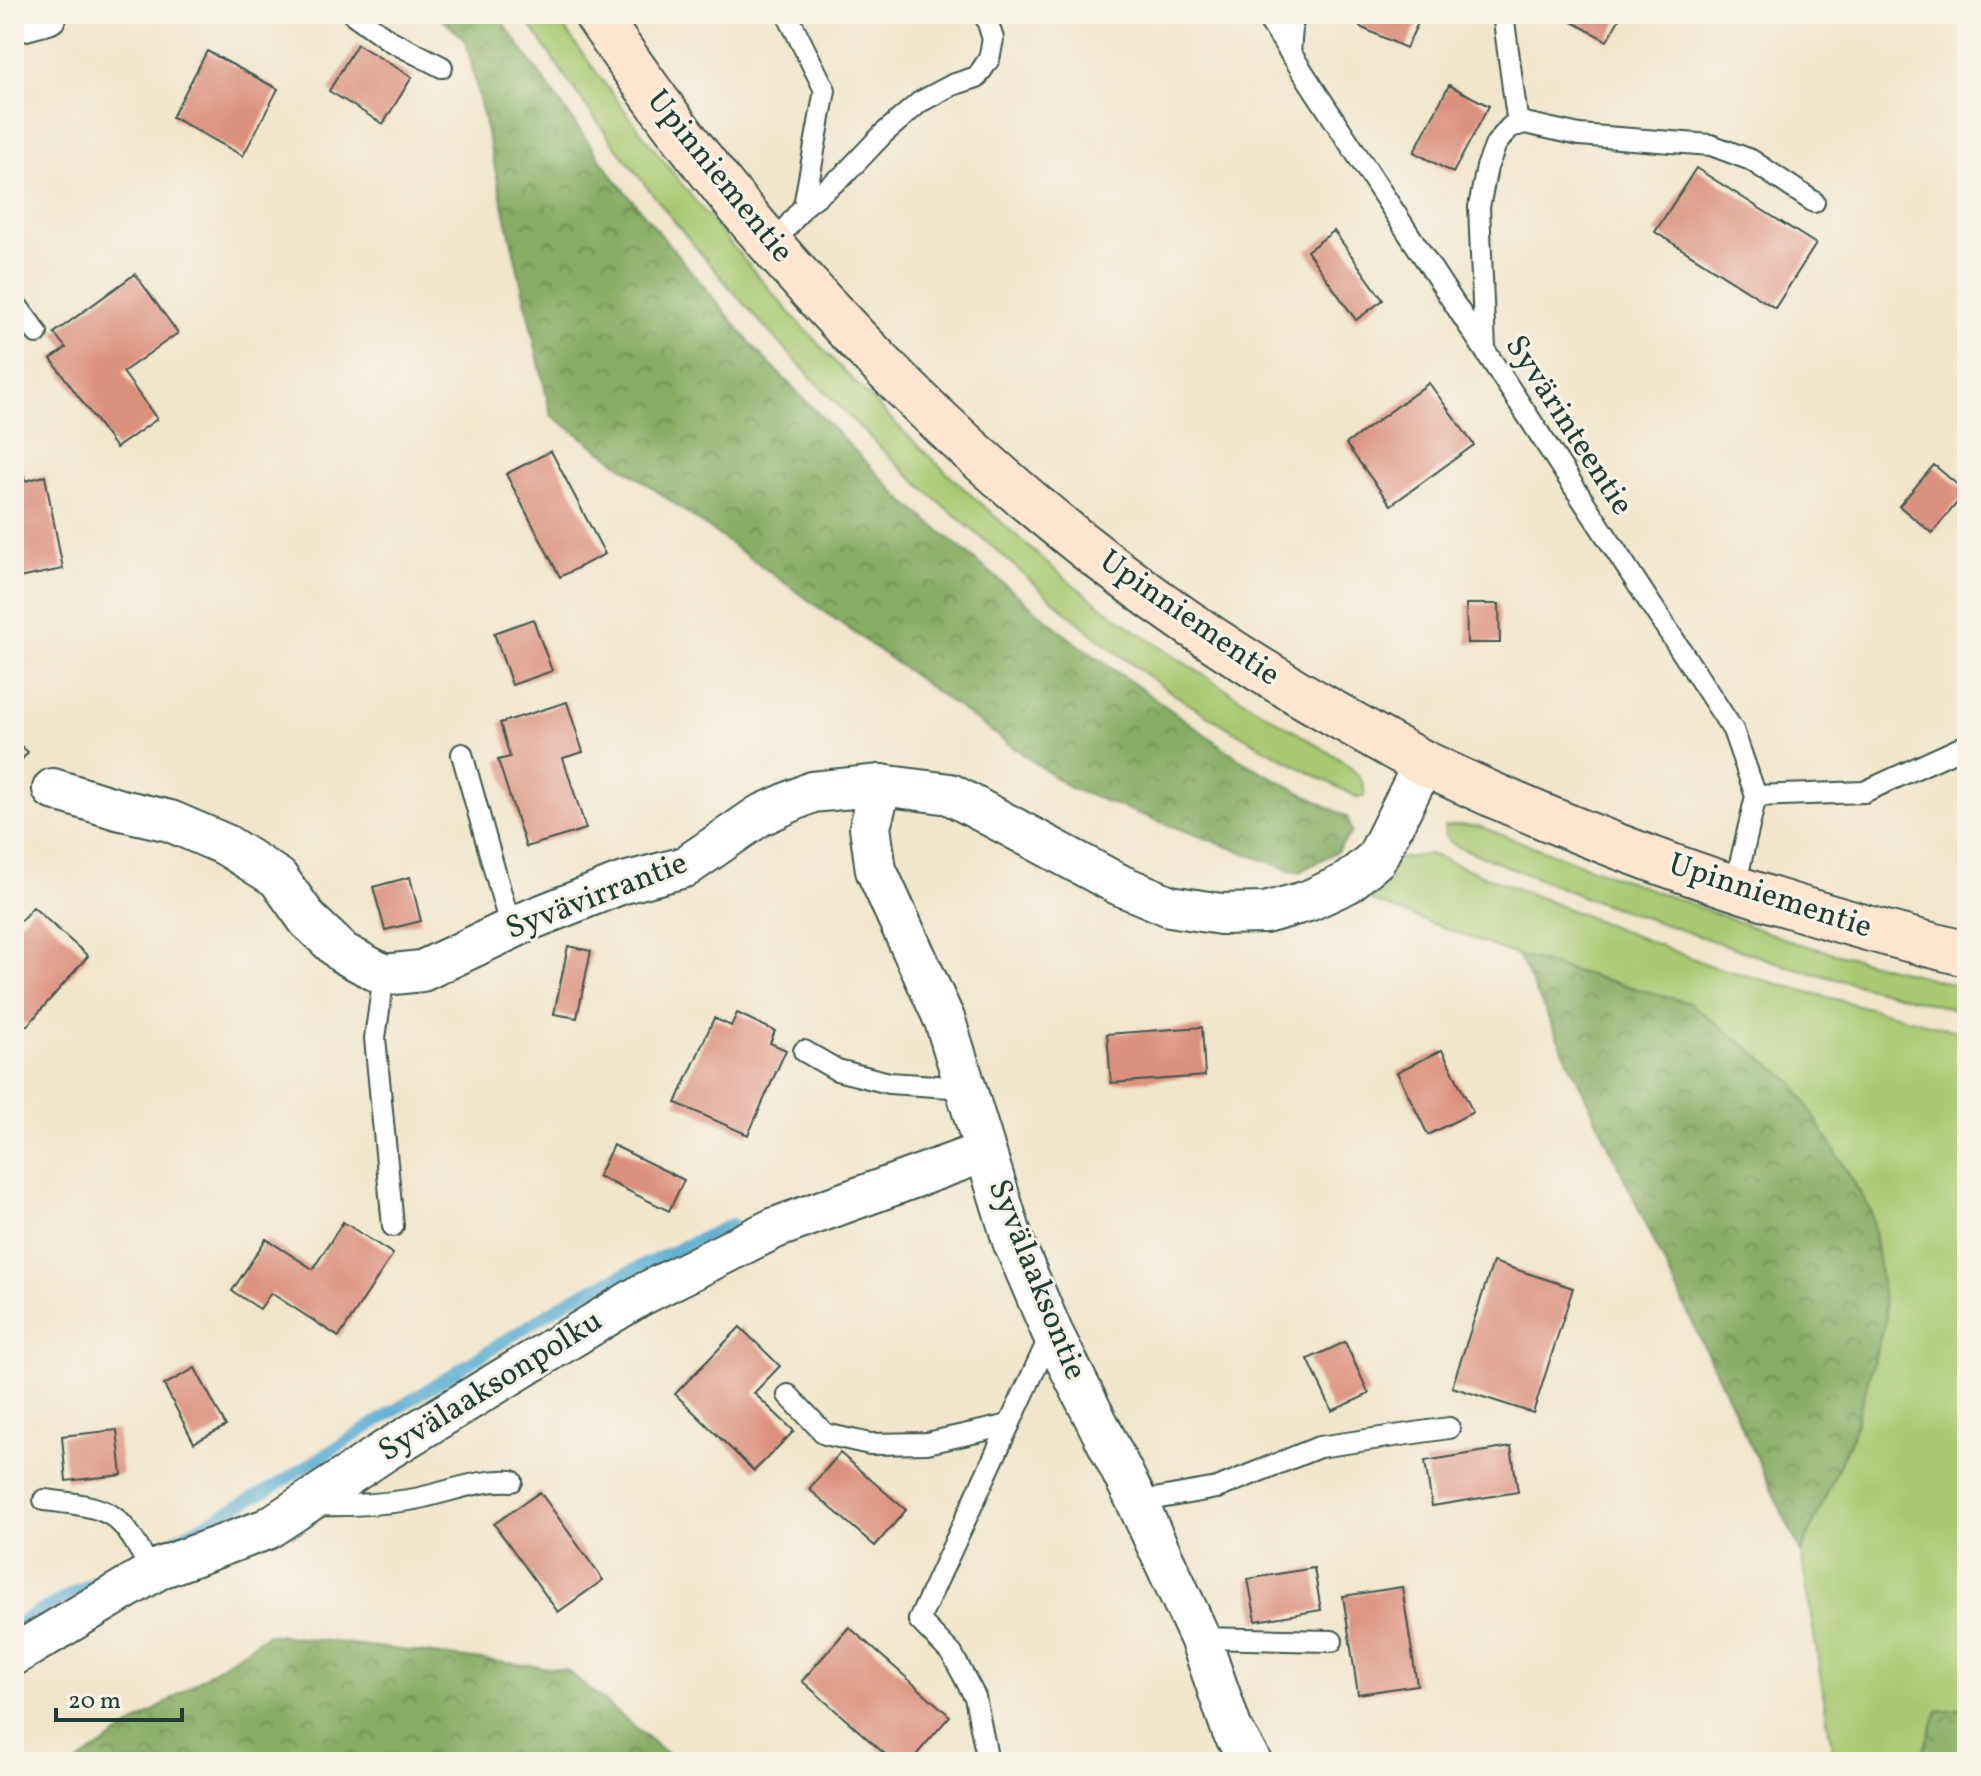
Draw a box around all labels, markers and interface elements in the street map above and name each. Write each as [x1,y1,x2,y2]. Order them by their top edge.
street label: Upinniementie [635,81,803,273]
street label: Syvärinteentie [1493,327,1643,525]
street label: Upinniementie [1090,540,1288,698]
street label: Syvävirrantie [500,842,694,952]
street label: Upinniementie [1663,843,1877,951]
street label: Syvälaaksontie [976,1173,1096,1387]
street label: Syvälaaksonpolku [371,1300,611,1474]
scale bar [56,1672,182,1722]
text: 20 m [68,1685,121,1719]

